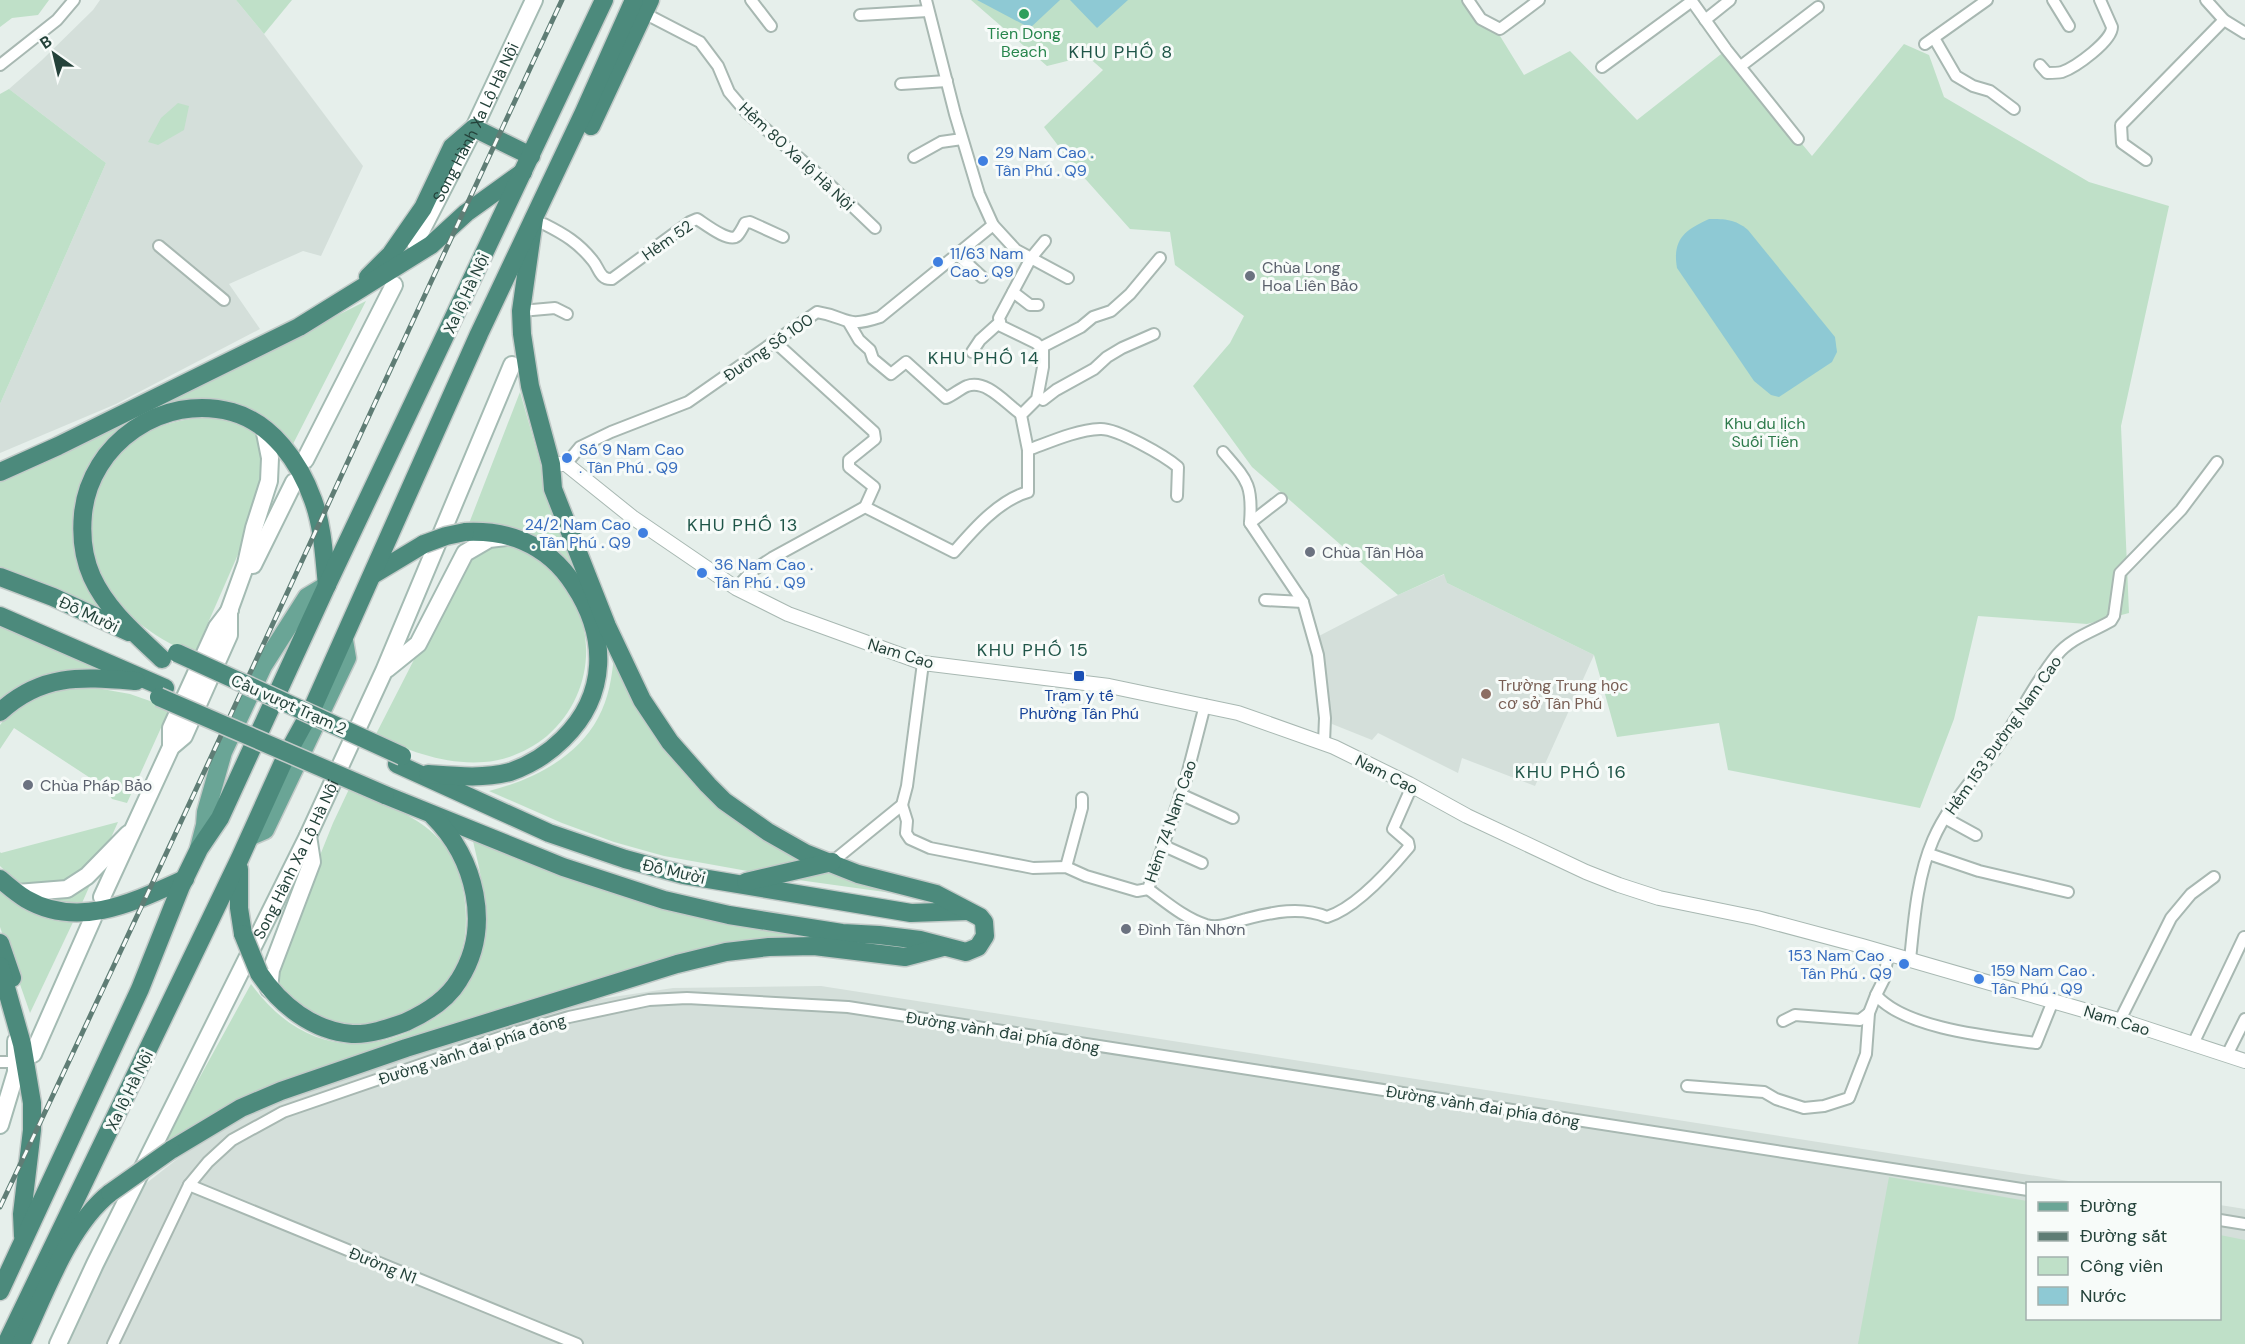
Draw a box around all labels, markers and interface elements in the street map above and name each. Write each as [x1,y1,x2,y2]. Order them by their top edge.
marker: Tien Dong Beach [1017,7,1031,21]
place label: Tien Dong Beach [987,23,1061,62]
north arrow [24,24,84,84]
text: B [36,30,56,54]
street label: Song Hành Xa Lộ Hà Nội [428,39,524,206]
district label: KHU PHỐ 8 [1068,40,1174,64]
street label: Hẻm 80 Xa lộ Hà Nội [735,98,859,215]
place label: 29 Nam Cao . Tân Phú . Q9 [995,142,1094,181]
marker: 29 Nam Cao . Tân Phú . Q9 [976,154,990,168]
street label: Hẻm 52 [638,215,697,265]
place label: 11/63 Nam Cao . Q9 [950,243,1024,282]
street label: Xa lộ Hà Nội [439,250,494,337]
marker: 11/63 Nam Cao . Q9 [931,255,945,269]
place label: Chùa Long Hoa Liên Bảo [1262,257,1358,296]
marker: Chùa Long Hoa Liên Bảo [1243,269,1257,283]
street label: Đường Số 100 [719,309,817,386]
district label: KHU PHỐ 14 [928,346,1040,370]
park label: Khu du lịch Suối Tiên [1725,413,1805,452]
place label: Số 9 Nam Cao . Tân Phú . Q9 [579,439,684,478]
marker: Số 9 Nam Cao . Tân Phú . Q9 [560,451,574,465]
district label: KHU PHỐ 13 [687,513,799,537]
place label: 24/2 Nam Cao . Tân Phú . Q9 [525,514,631,553]
marker: 24/2 Nam Cao . Tân Phú . Q9 [636,526,650,540]
place label: Chùa Tân Hòa [1322,542,1424,563]
marker: Chùa Tân Hòa [1303,545,1317,559]
place label: 36 Nam Cao . Tân Phú . Q9 [714,554,813,593]
marker: 36 Nam Cao . Tân Phú . Q9 [695,566,709,580]
street label: Đỗ Mười [56,591,122,637]
street label: Nam Cao [865,634,936,673]
district label: KHU PHỐ 15 [977,638,1089,662]
street label: Hẻm 153 Đường Nam Cao [1940,652,2066,819]
marker: Trạm y tế Phường Tân Phú [1072,669,1086,683]
street label: Cầu vượt Trạm 2 [228,670,350,739]
place label: Trường Trung học cơ sở Tân Phú [1498,675,1628,714]
place label: Trạm y tế Phường Tân Phú [1019,685,1139,724]
marker: Trường Trung học cơ sở Tân Phú [1479,687,1493,701]
street label: Nam Cao [1352,750,1422,799]
street label: Hẻm 74 Nam Cao [1140,757,1201,885]
district label: KHU PHỐ 16 [1515,760,1627,784]
place label: Chùa Pháp Bảo [40,775,152,796]
street label: Song Hành Xa Lộ Hà Nội [248,776,344,943]
marker: Chùa Pháp Bảo [21,778,35,792]
street label: Đỗ Mười [641,854,707,889]
place label: Đình Tân Nhơn [1138,919,1245,940]
marker: Đình Tân Nhơn [1119,922,1133,936]
place label: 153 Nam Cao . Tân Phú . Q9 [1788,945,1892,984]
marker: 153 Nam Cao . Tân Phú . Q9 [1897,957,1911,971]
place label: 159 Nam Cao . Tân Phú . Q9 [1991,960,2095,999]
marker: 159 Nam Cao . Tân Phú . Q9 [1972,972,1986,986]
street label: Nam Cao [2081,1001,2152,1040]
street label: Đường vành đai phía đông [904,1007,1101,1058]
street label: Đường vành đai phía đông [376,1009,569,1090]
street label: Xa lộ Hà Nội [101,1047,158,1134]
street label: Đường vành đai phía đông [1384,1081,1581,1132]
legend [2026,1182,2221,1320]
text: Đường [2080,1194,2137,1218]
text: Đường sắt [2080,1224,2167,1248]
street label: Đường N1 [346,1242,420,1288]
text: Công viên [2080,1254,2163,1278]
text: Nước [2080,1284,2127,1308]

